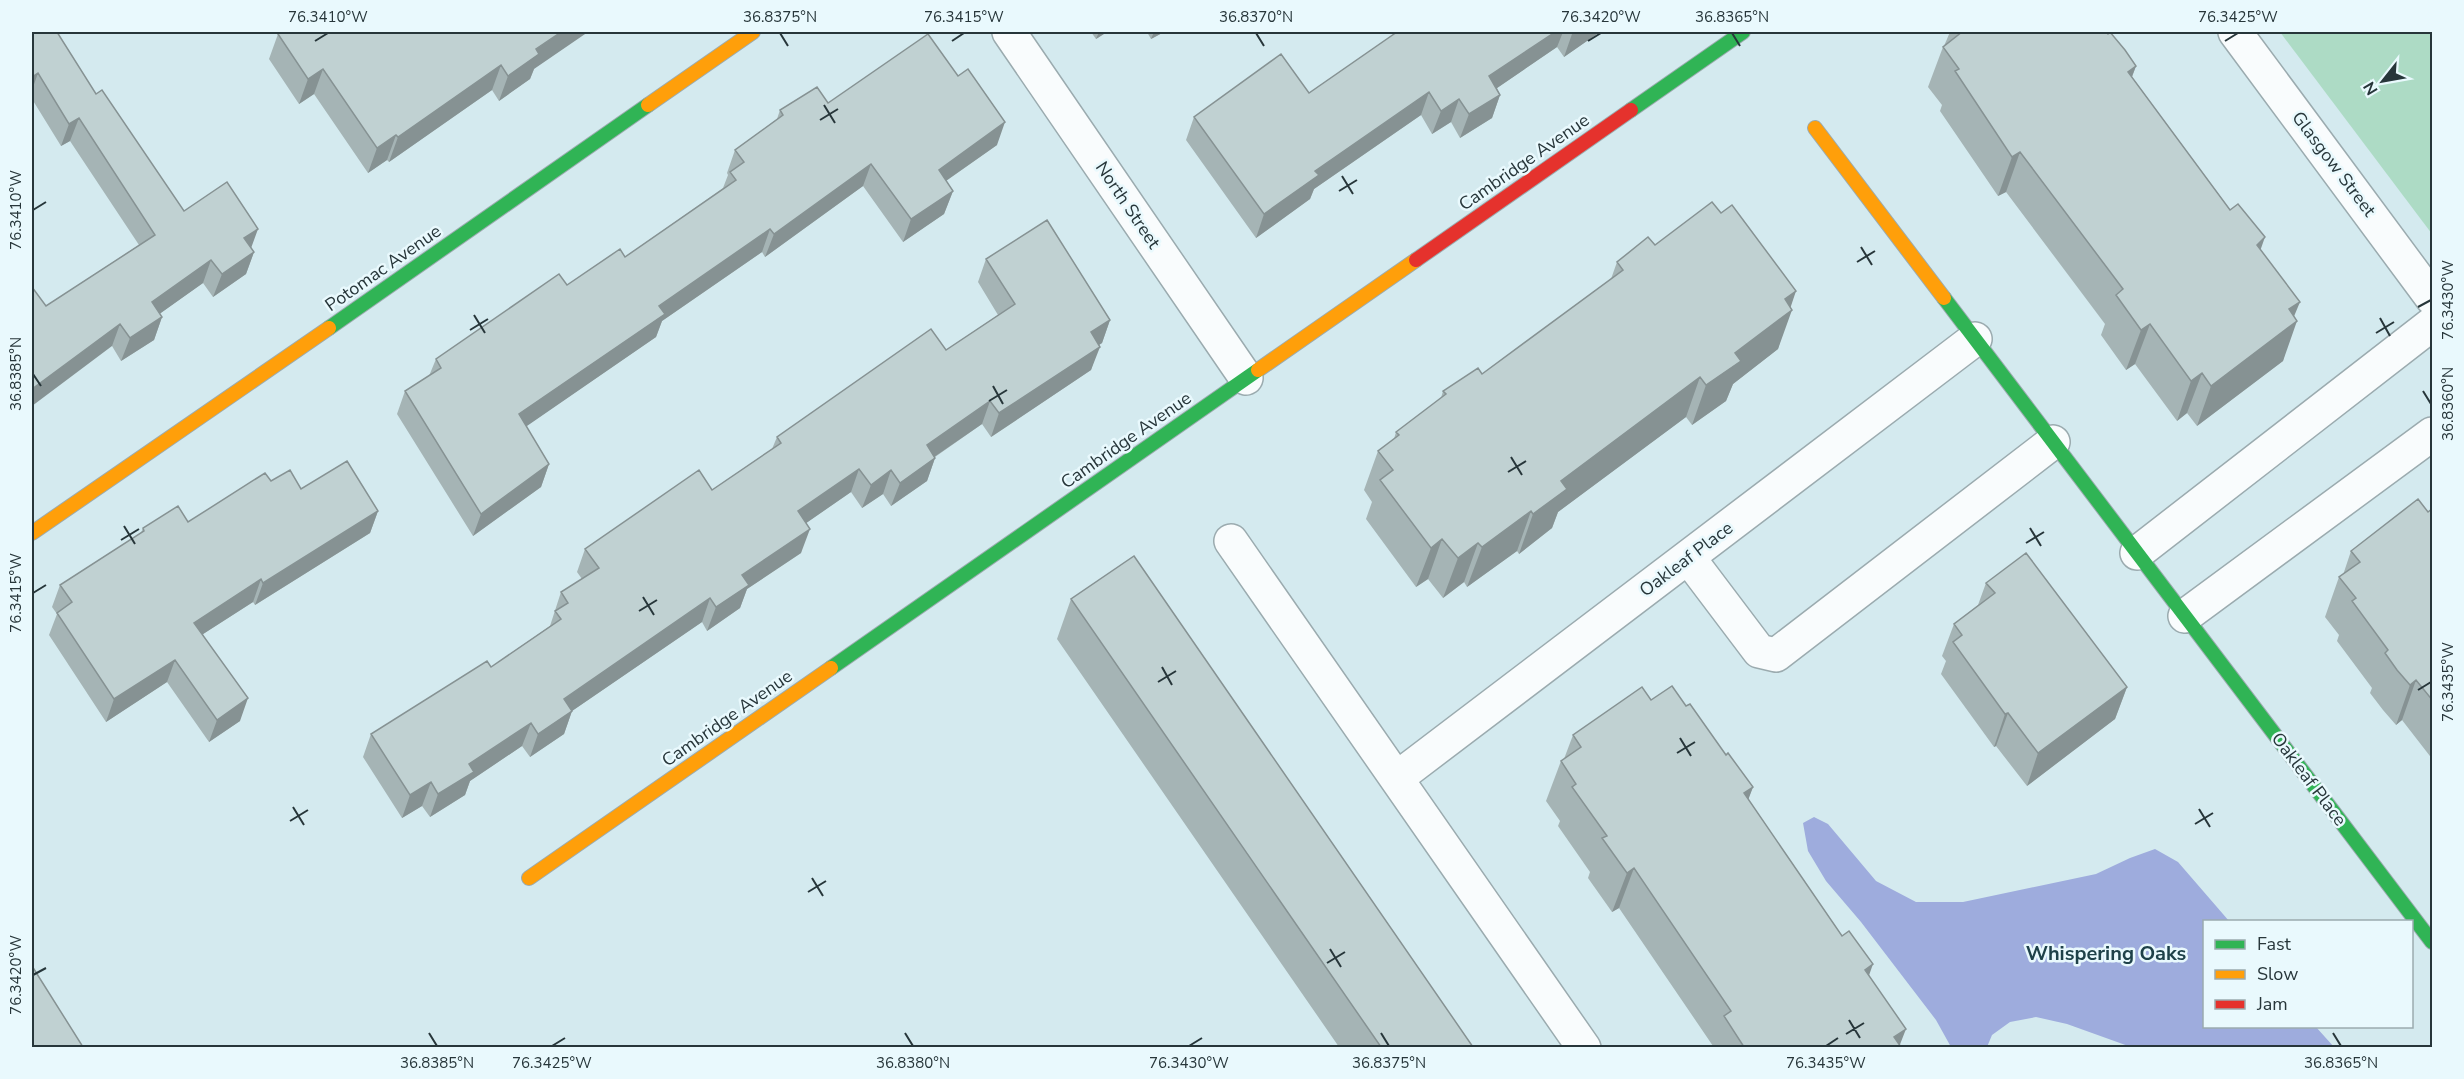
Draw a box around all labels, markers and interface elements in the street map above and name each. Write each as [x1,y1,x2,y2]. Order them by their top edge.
text: 76.3410°W [288,7,368,27]
text: 36.8375°N [743,7,817,27]
text: 76.3415°W [924,7,1004,27]
text: 36.8370°N [1219,7,1293,27]
text: 76.3420°W [1561,7,1641,27]
text: 36.8365°N [1695,7,1769,27]
text: 76.3425°W [2198,7,2278,27]
north arrow [2353,51,2413,111]
text: N [2358,77,2384,99]
street label: Glasgow Street [2287,107,2382,222]
street label: Cambridge Avenue [1454,108,1594,216]
street label: North Street [1090,157,1166,254]
text: 76.3410°W [6,170,26,250]
street label: Potomac Avenue [320,219,446,317]
text: 76.3430°W [2438,260,2458,340]
text: 36.8385°N [6,337,26,411]
text: 36.8360°N [2438,367,2458,441]
street label: Cambridge Avenue [1056,386,1196,494]
street label: Oakleaf Place [1634,516,1738,602]
text: 76.3415°W [6,553,26,633]
text: 76.3435°W [2438,642,2458,722]
street label: Cambridge Avenue [657,664,797,772]
street label: Oakleaf Place [2266,727,2352,831]
legend [2203,920,2413,1028]
text: Fast [2257,932,2292,956]
text: 76.3420°W [6,935,26,1015]
district label: Whispering Oaks [2026,940,2187,967]
text: Slow [2257,962,2298,986]
text: Jam [2256,992,2288,1016]
text: 36.8385°N [400,1053,474,1073]
text: 76.3425°W [512,1053,592,1073]
text: 36.8380°N [876,1053,950,1073]
text: 76.3430°W [1149,1053,1229,1073]
text: 36.8375°N [1352,1053,1426,1073]
text: 76.3435°W [1786,1053,1866,1073]
text: 36.8365°N [2304,1053,2378,1073]

